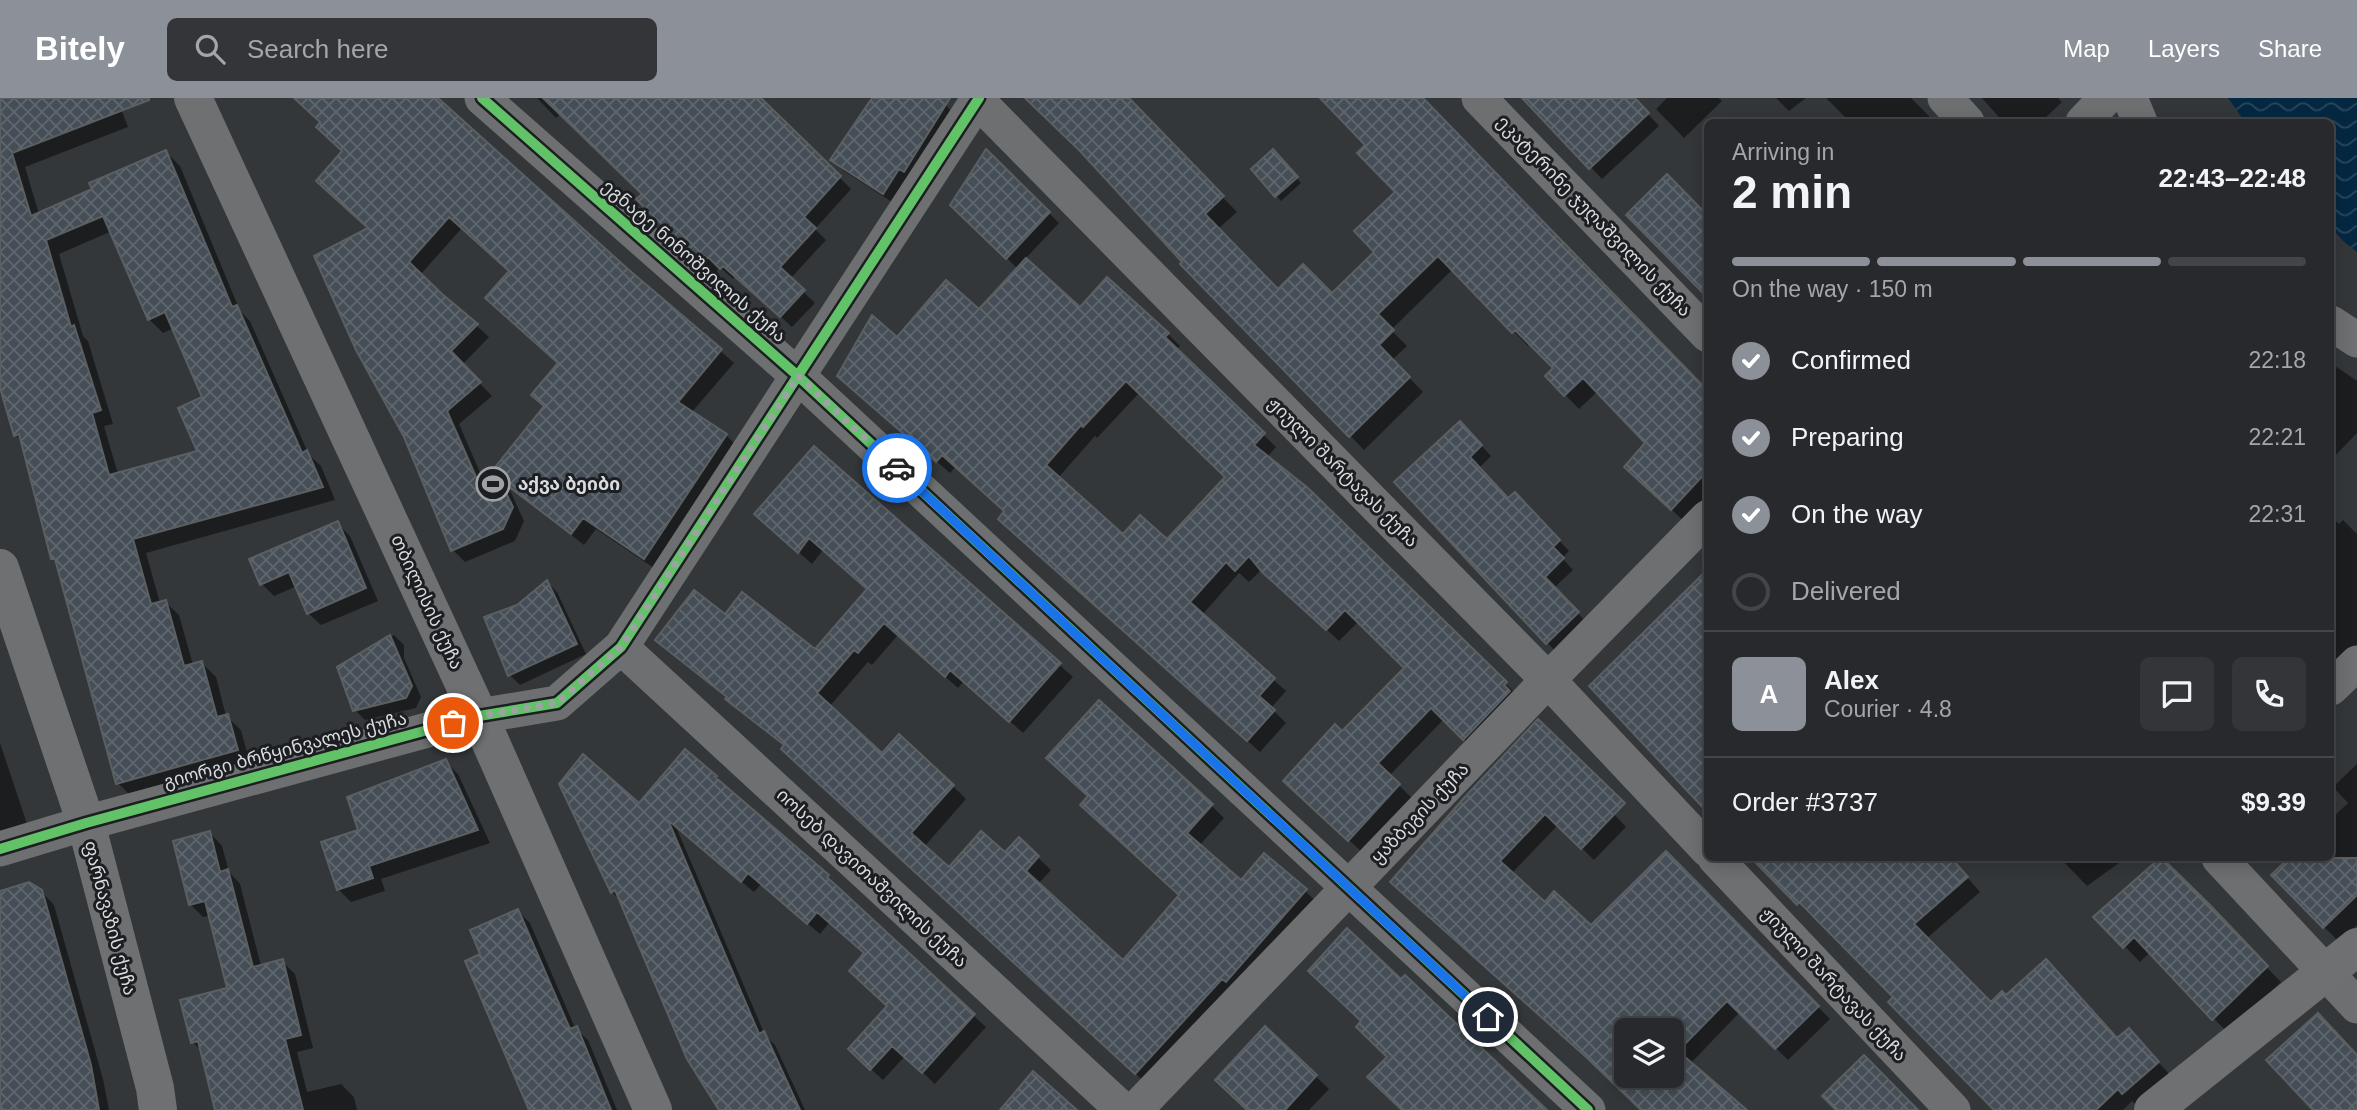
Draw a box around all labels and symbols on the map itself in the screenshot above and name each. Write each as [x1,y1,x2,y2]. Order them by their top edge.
street label: ეკატერინე ჯუღაშვილის ქუჩა [1492,112,1695,321]
street label: ეგნატე ნინოშვილის ქუჩა [597,176,790,347]
street label: ჟიული შარტავას ქუჩა [1263,393,1422,552]
courier [862,433,932,503]
sports icon: აქვა ბეიბი [474,465,512,503]
place label: აქვა ბეიბი [518,474,620,494]
street label: თბილისის ქუჩა [386,532,467,673]
pin [423,693,483,753]
street label: გიორგი ბრწყინვალეს ქუჩა [161,708,409,793]
street label: ყაზბეგის ქუჩა [1367,759,1474,868]
street label: იოსებ დავითაშვილის ქუჩა [772,785,971,972]
street label: ფარნავაზის ქუჩა [79,839,140,998]
street label: ჟიული შარტავას ქუჩა [1757,903,1911,1066]
pin [1458,987,1518,1047]

